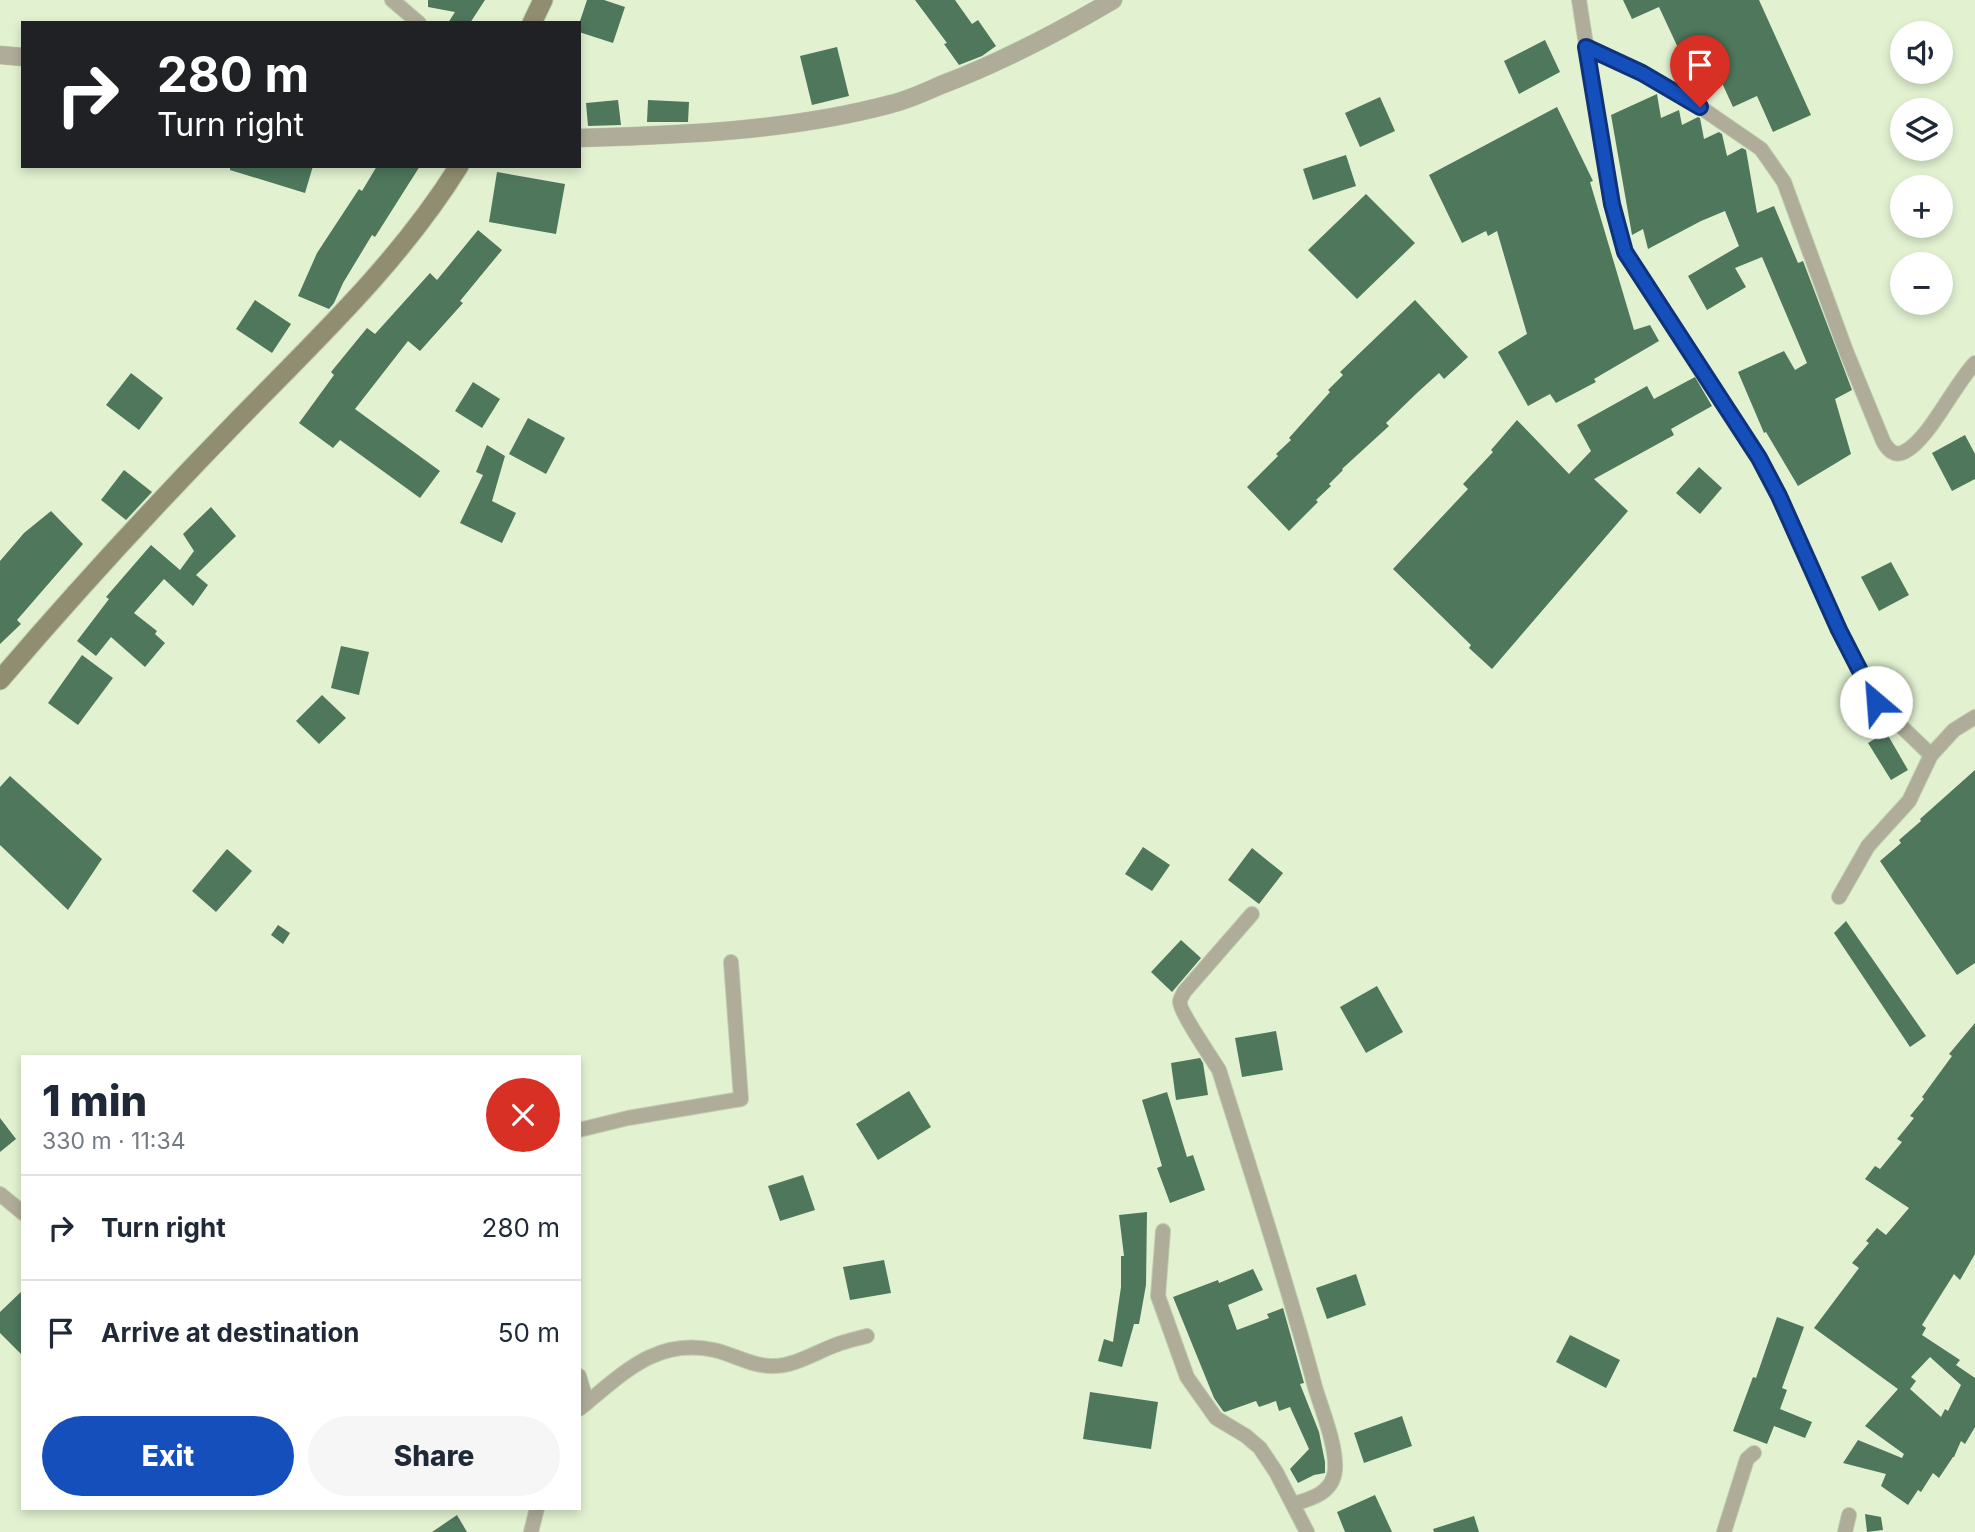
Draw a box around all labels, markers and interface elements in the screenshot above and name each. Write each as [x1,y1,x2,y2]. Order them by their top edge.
map controls [1890,21,1953,315]
button: sound [1890,21,1953,84]
pin [1670,35,1730,107]
text: 280 m [157,45,309,104]
icon: arrive [1681,46,1719,84]
icon: right [42,49,133,140]
button: layers [1890,98,1953,161]
text: Turn right [157,105,304,144]
button: + [1890,175,1953,238]
button: − [1890,252,1953,315]
position arrow [1839,665,1913,739]
text: 1 min [42,1075,147,1126]
button: close [486,1078,560,1152]
text: 330 m · 11:34 [42,1127,186,1155]
icon: right [42,1209,80,1247]
text: Turn right [101,1212,226,1243]
text: 280 m [482,1212,560,1243]
icon: arrive [42,1314,80,1352]
text: Arrive at destination [101,1317,360,1348]
text: 50 m [498,1317,560,1348]
button: Exit [42,1416,294,1496]
button: Share [308,1416,560,1496]

